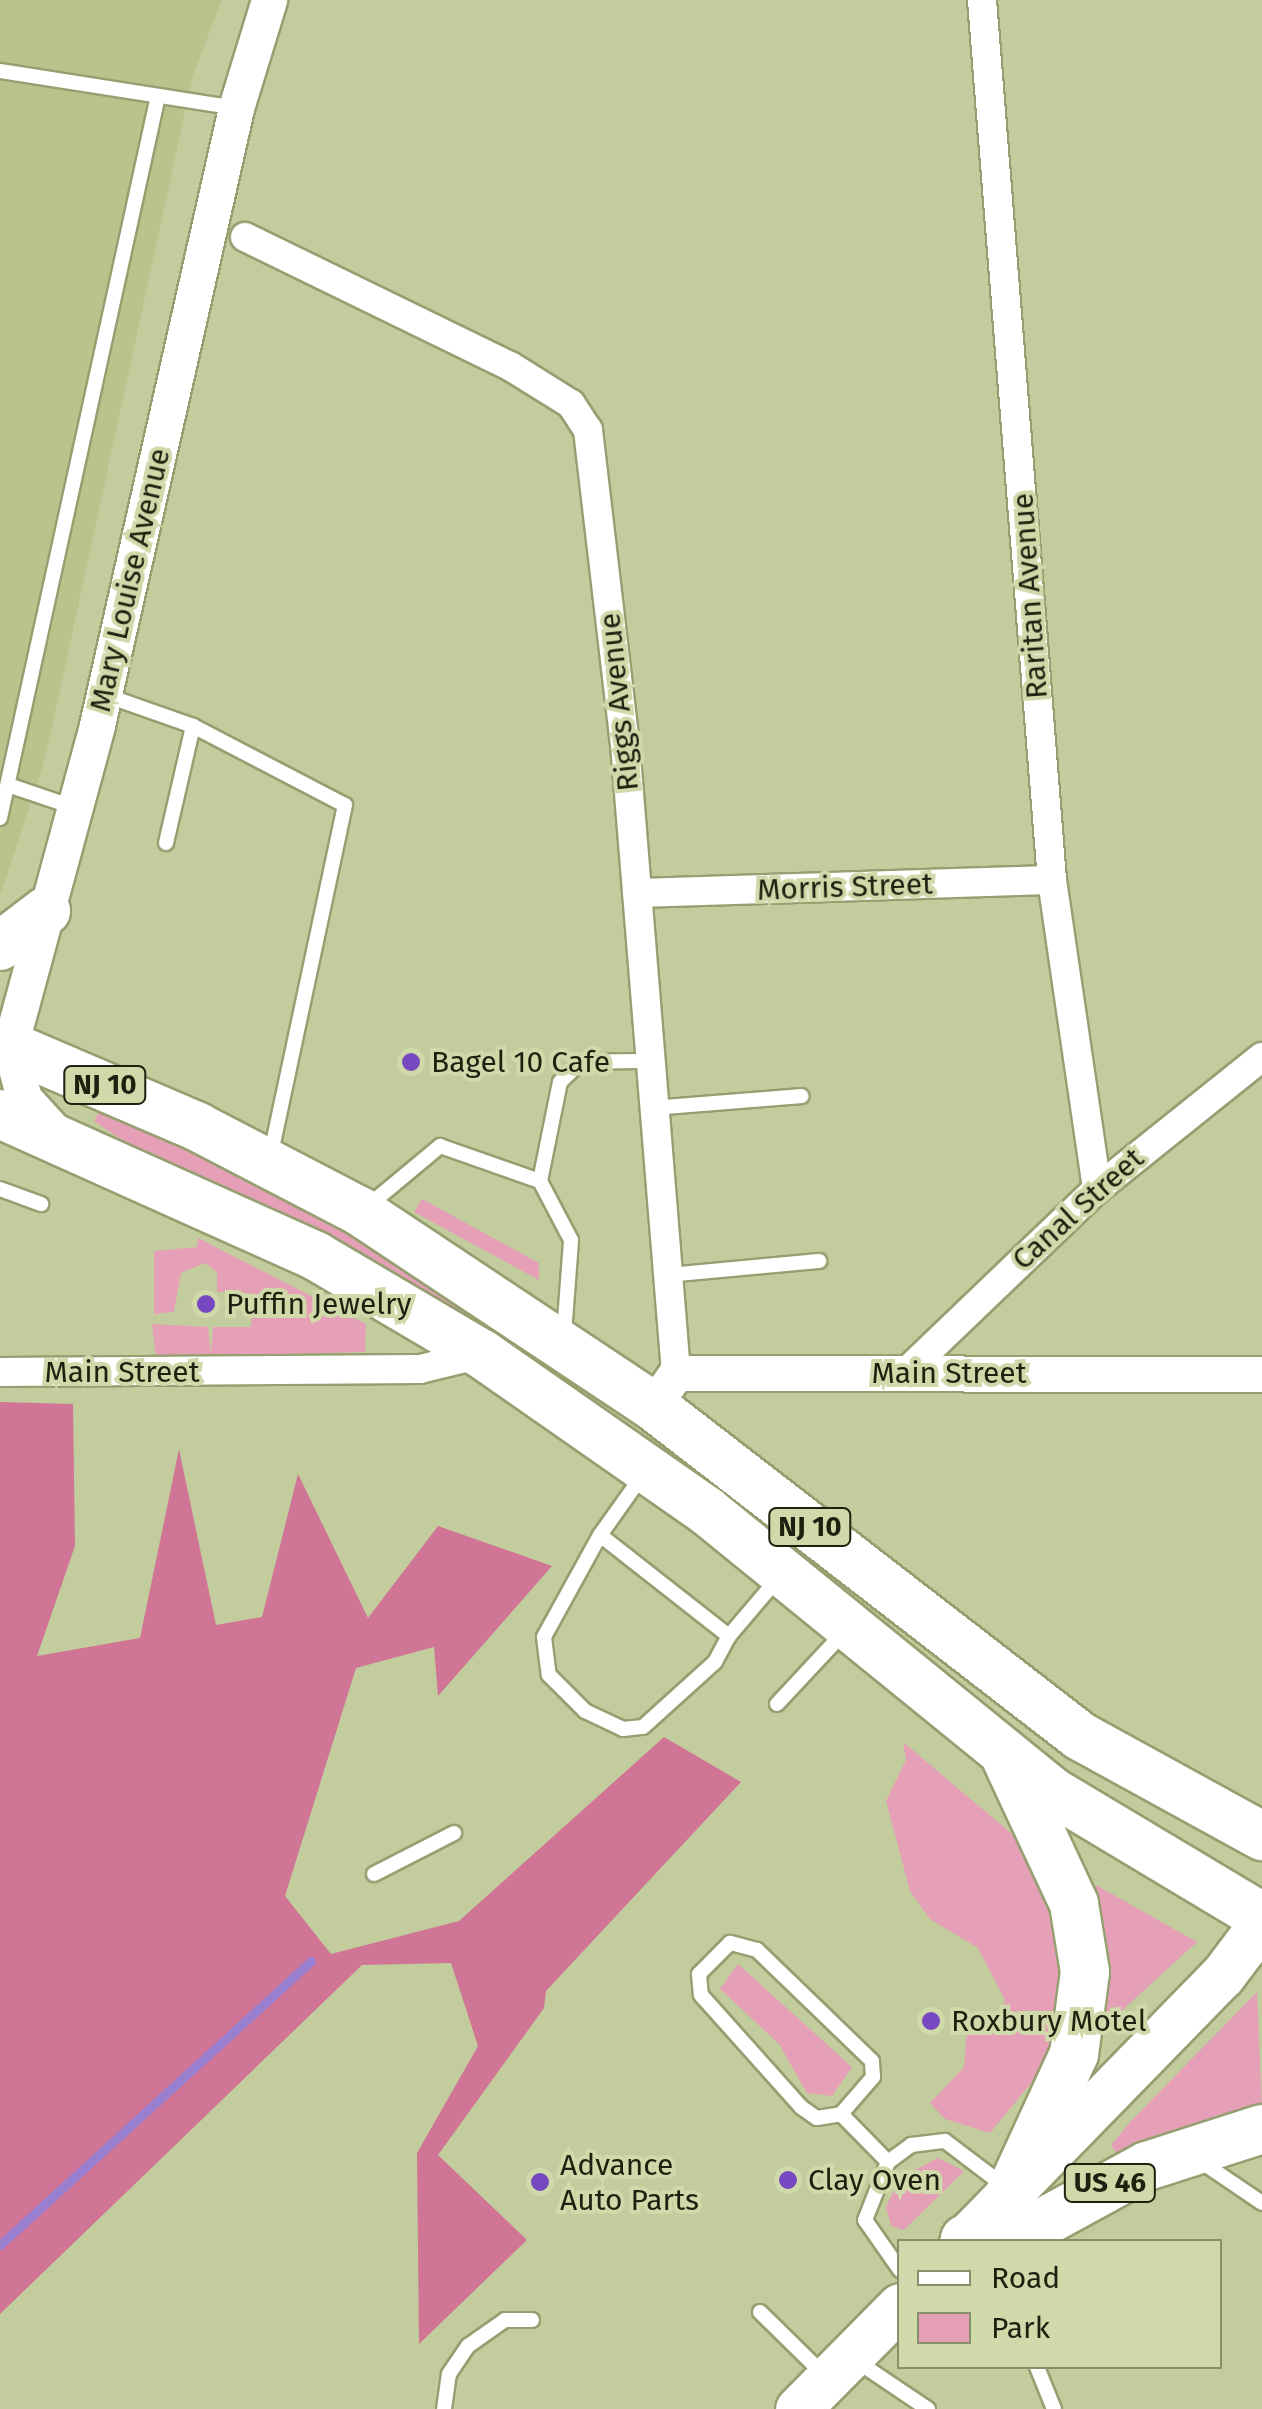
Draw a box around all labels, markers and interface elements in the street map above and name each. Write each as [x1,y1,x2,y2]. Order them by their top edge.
street label: Mary Louise Avenue [82,445,178,715]
street label: Raritan Avenue [1005,492,1055,700]
street label: Riggs Avenue [592,611,646,793]
street label: Morris Street [757,866,933,908]
place label: Bagel 10 Cafe [431,1044,610,1080]
marker: Bagel 10 Cafe [400,1051,422,1073]
road number: NJ 10 [62,1062,148,1108]
street label: Canal Street [1005,1141,1151,1277]
place label: Puffin Jewelry [226,1286,411,1322]
marker: Puffin Jewelry [195,1293,217,1315]
street label: Main Street [44,1354,200,1390]
street label: Main Street [871,1355,1027,1391]
road number: NJ 10 [768,1504,852,1550]
place label: Roxbury Motel [951,2003,1146,2039]
marker: Roxbury Motel [920,2010,942,2032]
place label: Advance Auto Parts [560,2147,699,2218]
road number: US 46 [1062,2160,1158,2206]
place label: Clay Oven [808,2162,941,2198]
marker: Clay Oven [777,2169,799,2191]
marker: Advance Auto Parts [529,2171,551,2193]
legend [897,2239,1222,2369]
text: Road [991,2260,1060,2296]
text: Park [991,2310,1050,2346]

